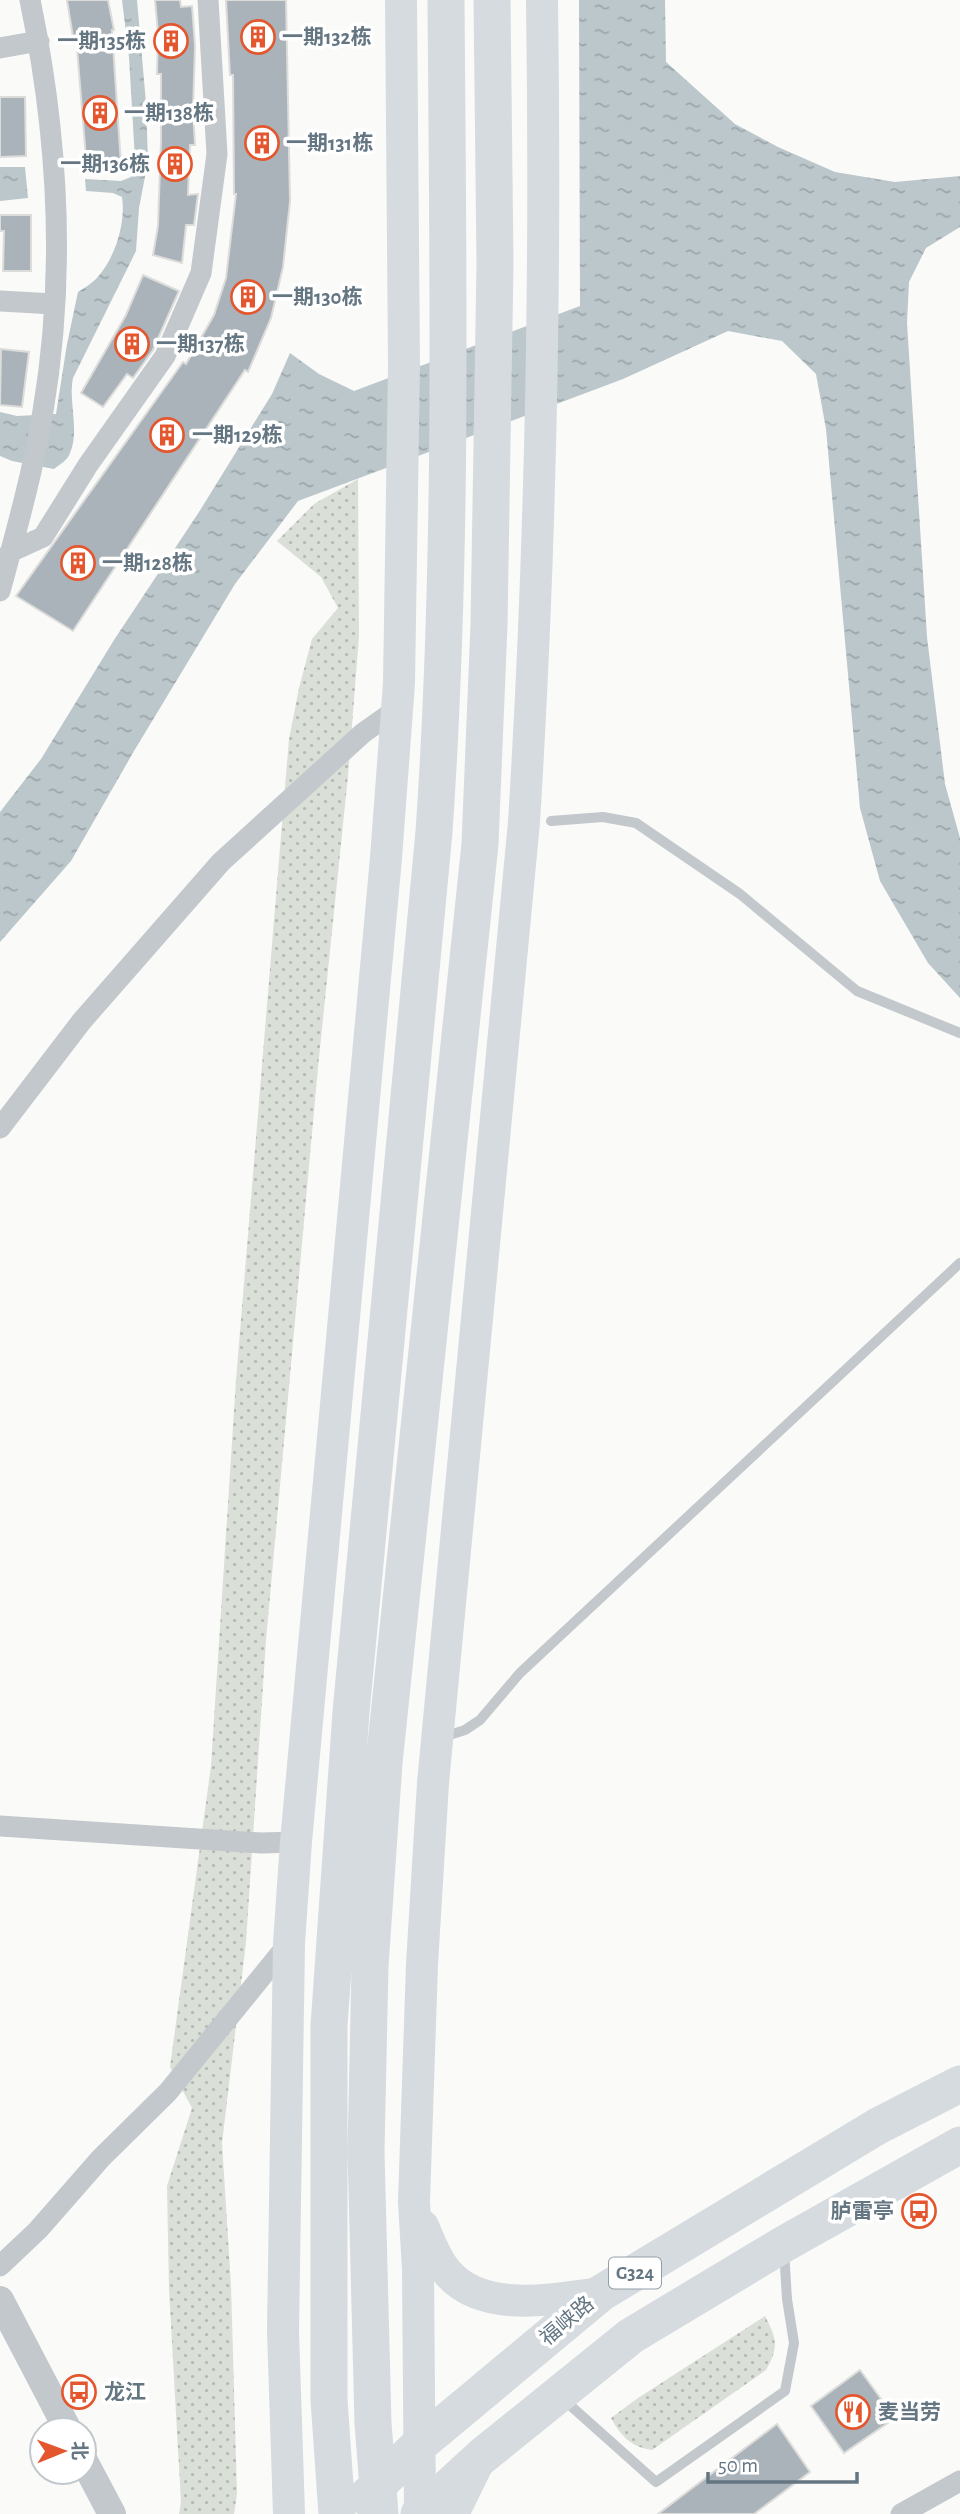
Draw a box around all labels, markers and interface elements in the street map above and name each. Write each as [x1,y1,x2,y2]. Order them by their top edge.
building icon: 一期132栋 [239,18,277,56]
building icon: 一期135栋 [152,22,190,60]
place label: 一期132栋 [282,25,372,48]
place label: 一期135栋 [57,29,146,52]
building icon: 一期138栋 [81,94,119,132]
place label: 一期138栋 [124,101,214,124]
building icon: 一期131栋 [243,124,281,162]
place label: 一期131栋 [286,131,373,154]
building icon: 一期136栋 [156,145,194,183]
place label: 一期136栋 [60,152,150,175]
building icon: 一期130栋 [229,278,267,316]
place label: 一期130栋 [272,285,363,308]
building icon: 一期137栋 [113,325,151,363]
place label: 一期137栋 [156,332,245,355]
building icon: 一期129栋 [148,416,186,454]
place label: 一期129栋 [192,423,283,446]
building icon: 一期128栋 [59,544,97,582]
place label: 一期128栋 [102,551,193,574]
bus stop icon: 胪雷亭 [900,2192,938,2230]
place label: 胪雷亭 [831,2199,894,2222]
road number: G324 [609,2258,661,2288]
street label: 福峡路 [535,2292,598,2349]
bus stop icon: 龙江 [60,2373,98,2411]
place label: 龙江 [104,2380,146,2403]
restaurant icon: 麦当劳 [834,2393,872,2431]
place label: 麦当劳 [878,2401,941,2423]
north arrow [28,2416,98,2486]
scale bar [708,2440,857,2484]
text: 北 [69,2441,89,2460]
text: 50 m [718,2455,758,2476]

